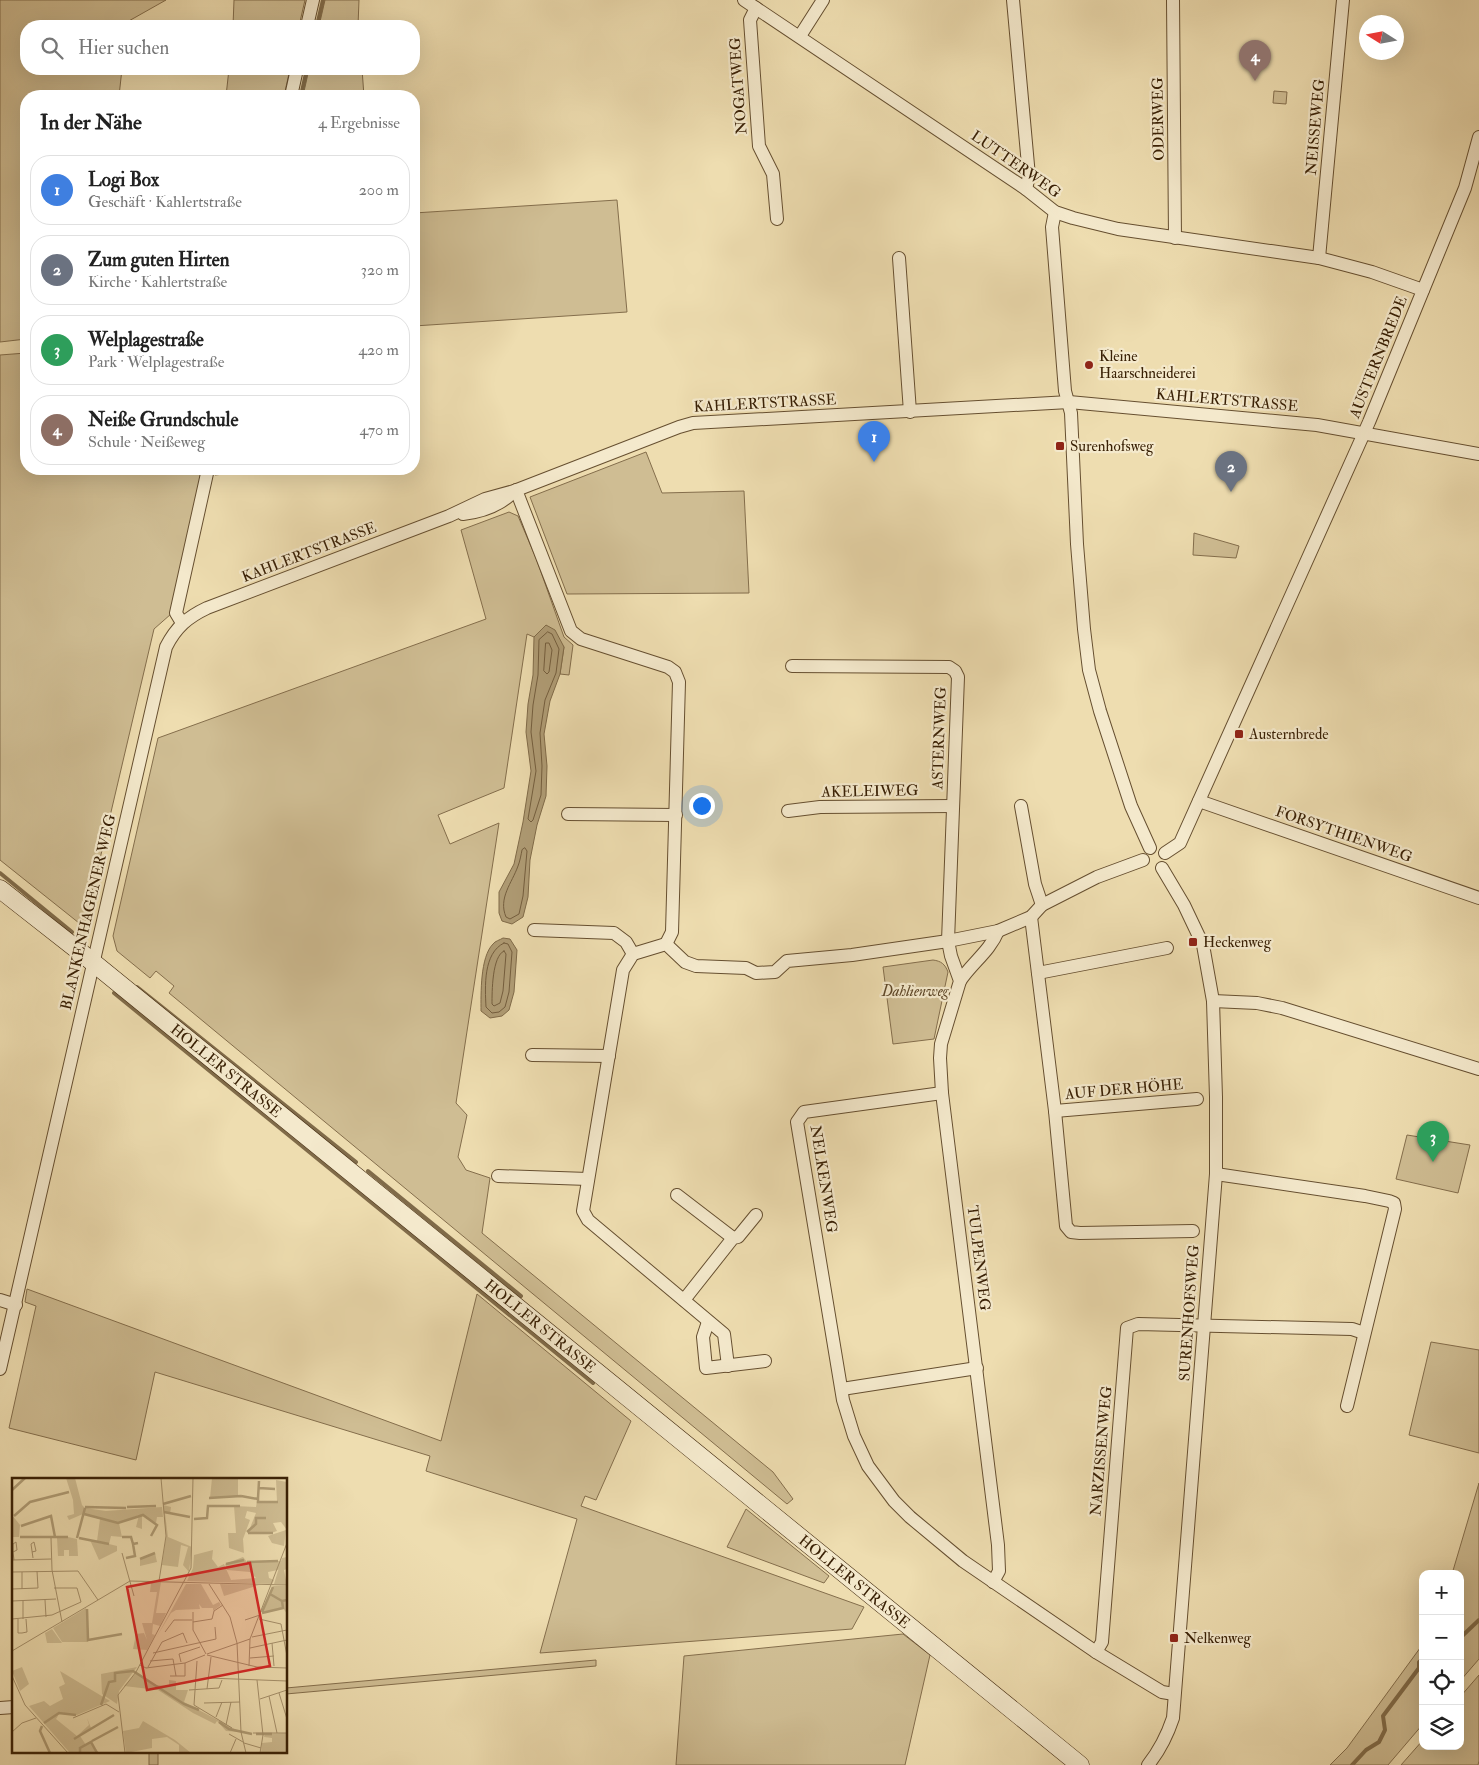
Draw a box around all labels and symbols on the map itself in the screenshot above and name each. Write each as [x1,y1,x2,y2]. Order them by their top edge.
north arrow [1359,15,1404,60]
street label: NOGATWEG [726,36,751,135]
pin: 4 [1239,40,1271,81]
street label: ODERWEG [1148,77,1169,161]
street label: NEISSEWEG [1302,78,1329,176]
street label: LUTTERWEG [967,126,1065,203]
street label: AUSTERNBREDE [1345,293,1412,422]
place label: Kleine Haarschneiderei [1099,347,1196,383]
marker: Kleine Haarschneiderei [1083,359,1095,371]
street label: KAHLERTSTRASSE [1155,385,1299,416]
street label: KAHLERTSTRASSE [693,390,837,417]
pin: 1 [858,421,890,462]
place label: Surenhofsweg [1070,437,1154,456]
marker: Surenhofsweg [1054,440,1066,452]
pin: 2 [1215,451,1247,492]
street label: KAHLERTSTRASSE [239,518,379,587]
street label: ASTERNWEG [928,686,951,791]
place label: Austernbrede [1248,725,1329,744]
marker: Austernbrede [1233,728,1245,740]
street label: AKELEIWEG [820,781,919,802]
your location [689,793,715,819]
street label: FORSYTHIENWEG [1273,802,1415,867]
street label: BLANKENHAGENER WEG [57,812,120,1012]
place label: Heckenweg [1203,933,1272,952]
marker: Heckenweg [1187,936,1199,948]
park label: Dahlienweg [881,982,950,1001]
street label: HOLLER STRASSE [166,1020,285,1122]
street label: AUF DER HÖHE [1063,1074,1184,1104]
pin: 3 [1417,1121,1449,1162]
street label: NELKENWEG [806,1124,841,1235]
street label: TULPENWEG [963,1204,994,1312]
street label: SURENHOFSWEG [1175,1244,1204,1382]
street label: HOLLER STRASSE [480,1276,600,1378]
street label: NARZISSENWEG [1086,1385,1117,1517]
inset map [12,1478,288,1752]
street label: HOLLER STRASSE [795,1531,914,1633]
place label: Nelkenweg [1184,1629,1251,1648]
marker: Nelkenweg [1168,1632,1180,1644]

